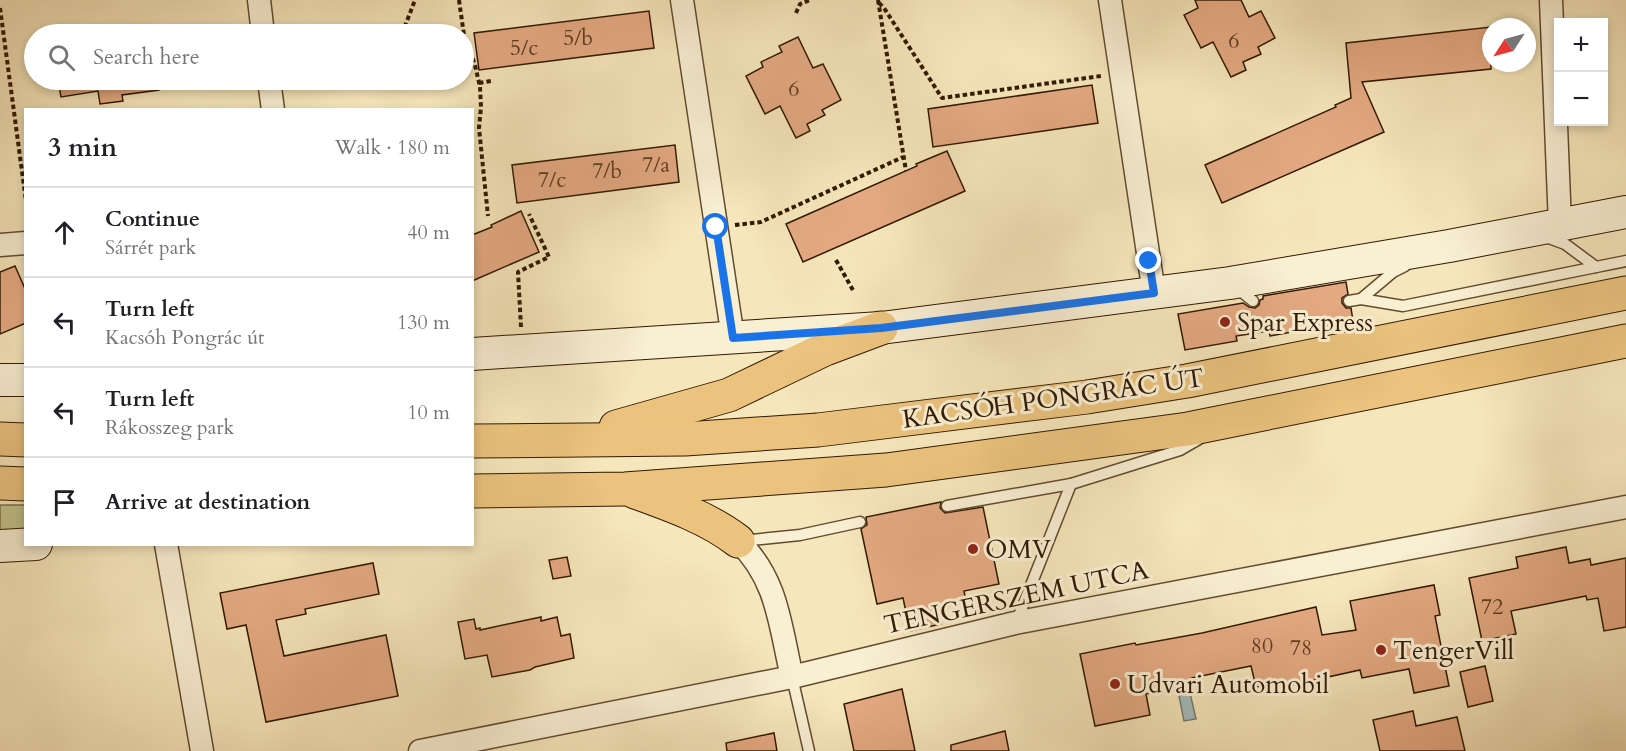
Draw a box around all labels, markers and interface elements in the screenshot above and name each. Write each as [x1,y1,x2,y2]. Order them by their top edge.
north arrow [1482,18,1536,72]
map controls [1554,18,1608,126]
button: + [1554,18,1608,72]
house number: 5/b [563,23,593,53]
search box [24,24,474,90]
house number: 6 [1228,26,1240,56]
house number: 5/c [510,33,538,63]
icon: search [45,41,78,74]
text: Search here [93,42,200,72]
button: − [1554,72,1608,126]
house number: 6 [788,74,800,104]
text: 3 min [48,130,117,165]
text: Walk · 180 m [335,134,450,161]
house number: 7/a [642,150,670,180]
house number: 7/b [592,156,622,186]
house number: 7/c [538,165,566,195]
text: Continue [105,204,200,234]
route start [702,213,728,239]
icon: ahead [48,216,81,249]
text: 40 m [407,219,450,246]
text: Sárrét park [105,234,196,261]
route end [1135,247,1161,273]
text: Turn left [105,294,194,324]
place label: Spar Express [1237,305,1373,340]
icon: left [48,306,81,339]
text: 130 m [397,309,450,336]
marker: Spar Express [1218,315,1232,329]
text: Kacsóh Pongrác út [105,324,264,351]
street label: KACSÓH PONGRÁC ÚT [900,360,1206,437]
text: Turn left [105,384,194,414]
icon: left [48,396,81,429]
text: 10 m [407,399,450,426]
text: Rákosszeg park [105,414,234,441]
icon: arrive [48,486,81,519]
text: Arrive at destination [105,487,310,517]
place label: OMV [985,532,1052,567]
marker: OMV [966,542,980,556]
street label: TENGERSZEM UTCA [881,552,1152,643]
house number: 72 [1481,592,1503,622]
house number: 80 [1251,631,1273,661]
house number: 78 [1290,633,1312,663]
place label: TengerVill [1393,633,1515,668]
marker: TengerVill [1374,643,1388,657]
place label: Udvari Automobil [1127,667,1330,702]
marker: Udvari Automobil [1108,677,1122,691]

